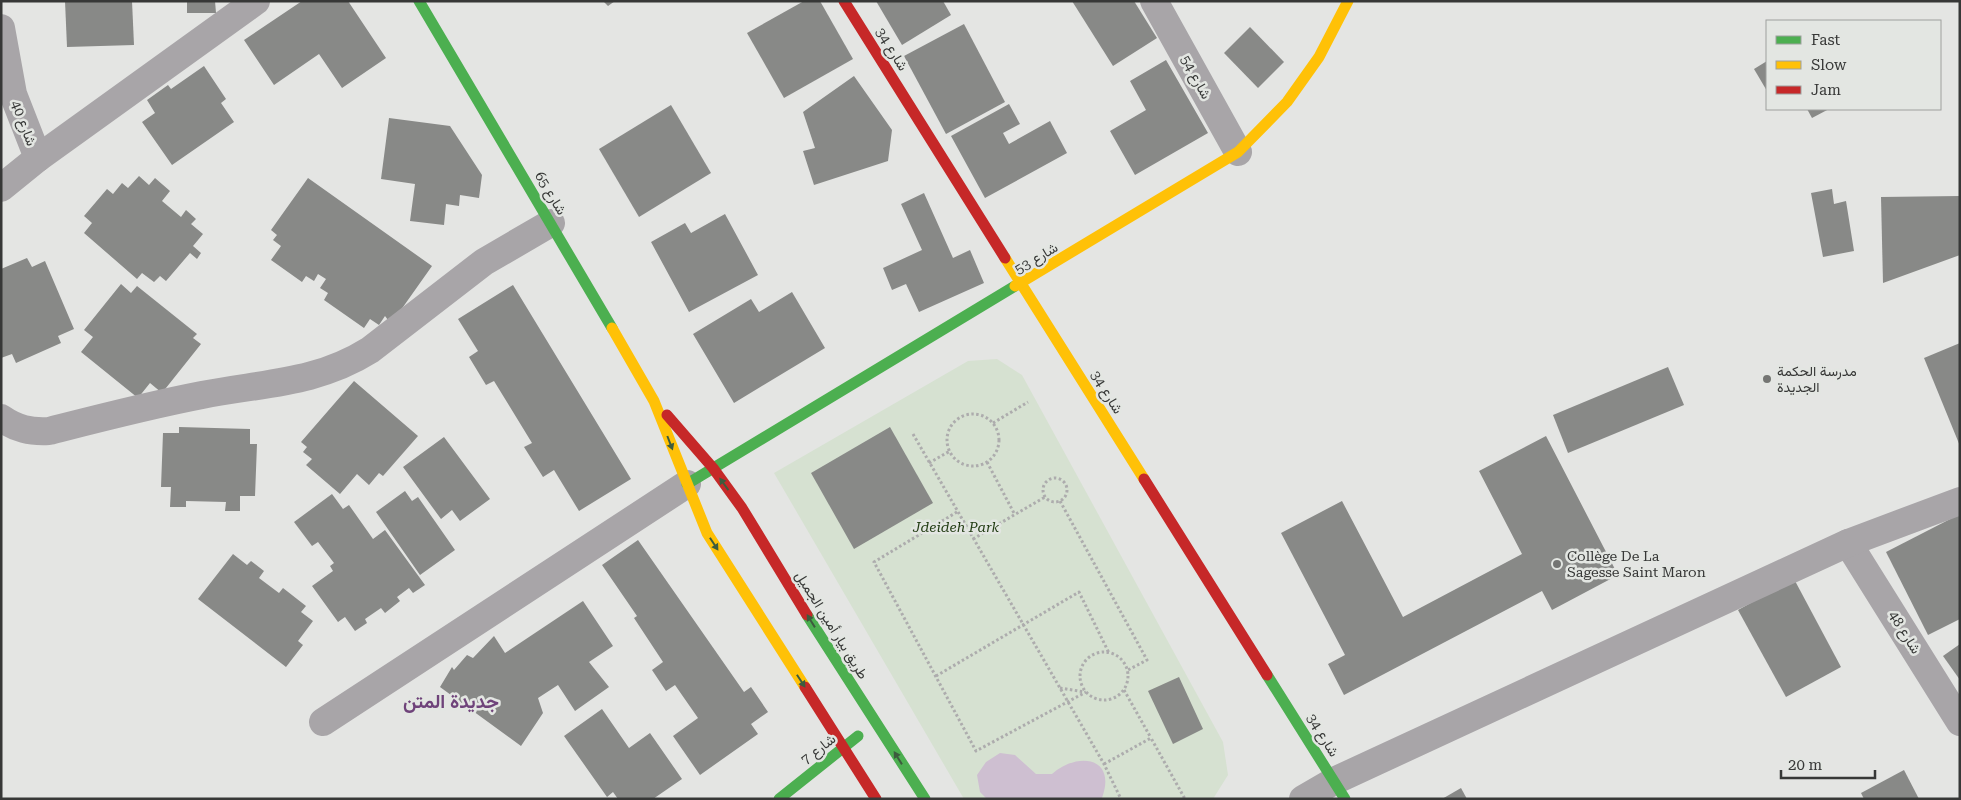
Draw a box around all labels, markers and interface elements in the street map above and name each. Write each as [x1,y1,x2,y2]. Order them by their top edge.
legend [1766,20,1941,110]
street label: شارع 34 [870,25,911,75]
text: Fast [1811,31,1841,49]
street label: شارع 54 [1175,52,1214,103]
text: Slow [1811,56,1847,74]
text: Jam [1811,81,1841,99]
street label: شارع 40 [5,98,40,149]
street label: شارع 65 [529,169,570,219]
street label: شارع 53 [1012,239,1062,280]
place label: مدرسة الحكمة الجديدة [1777,363,1857,396]
street label: شارع 34 [1085,368,1126,418]
marker: مدرسة الحكمة الجديدة [1761,373,1773,385]
one-way arrow [667,435,675,450]
one-way arrow [719,477,729,491]
park label: Jdeideh Park [912,519,999,535]
one-way arrow [709,538,719,551]
place label: Collège De La Sagesse Saint Maron [1567,548,1706,580]
marker: Collège De La Sagesse Saint Maron [1551,558,1563,570]
street label: طريق بيار أمين الجميل [791,568,872,682]
street label: شارع 48 [1883,608,1924,658]
one-way arrow [806,614,816,627]
one-way arrow [797,675,806,688]
district label: جديدة المتن [403,690,499,713]
street label: شارع 34 [1301,711,1342,761]
street label: شارع 7 [797,731,840,770]
scale bar [1781,748,1875,780]
one-way arrow [894,751,903,764]
text: 20 m [1788,756,1823,774]

